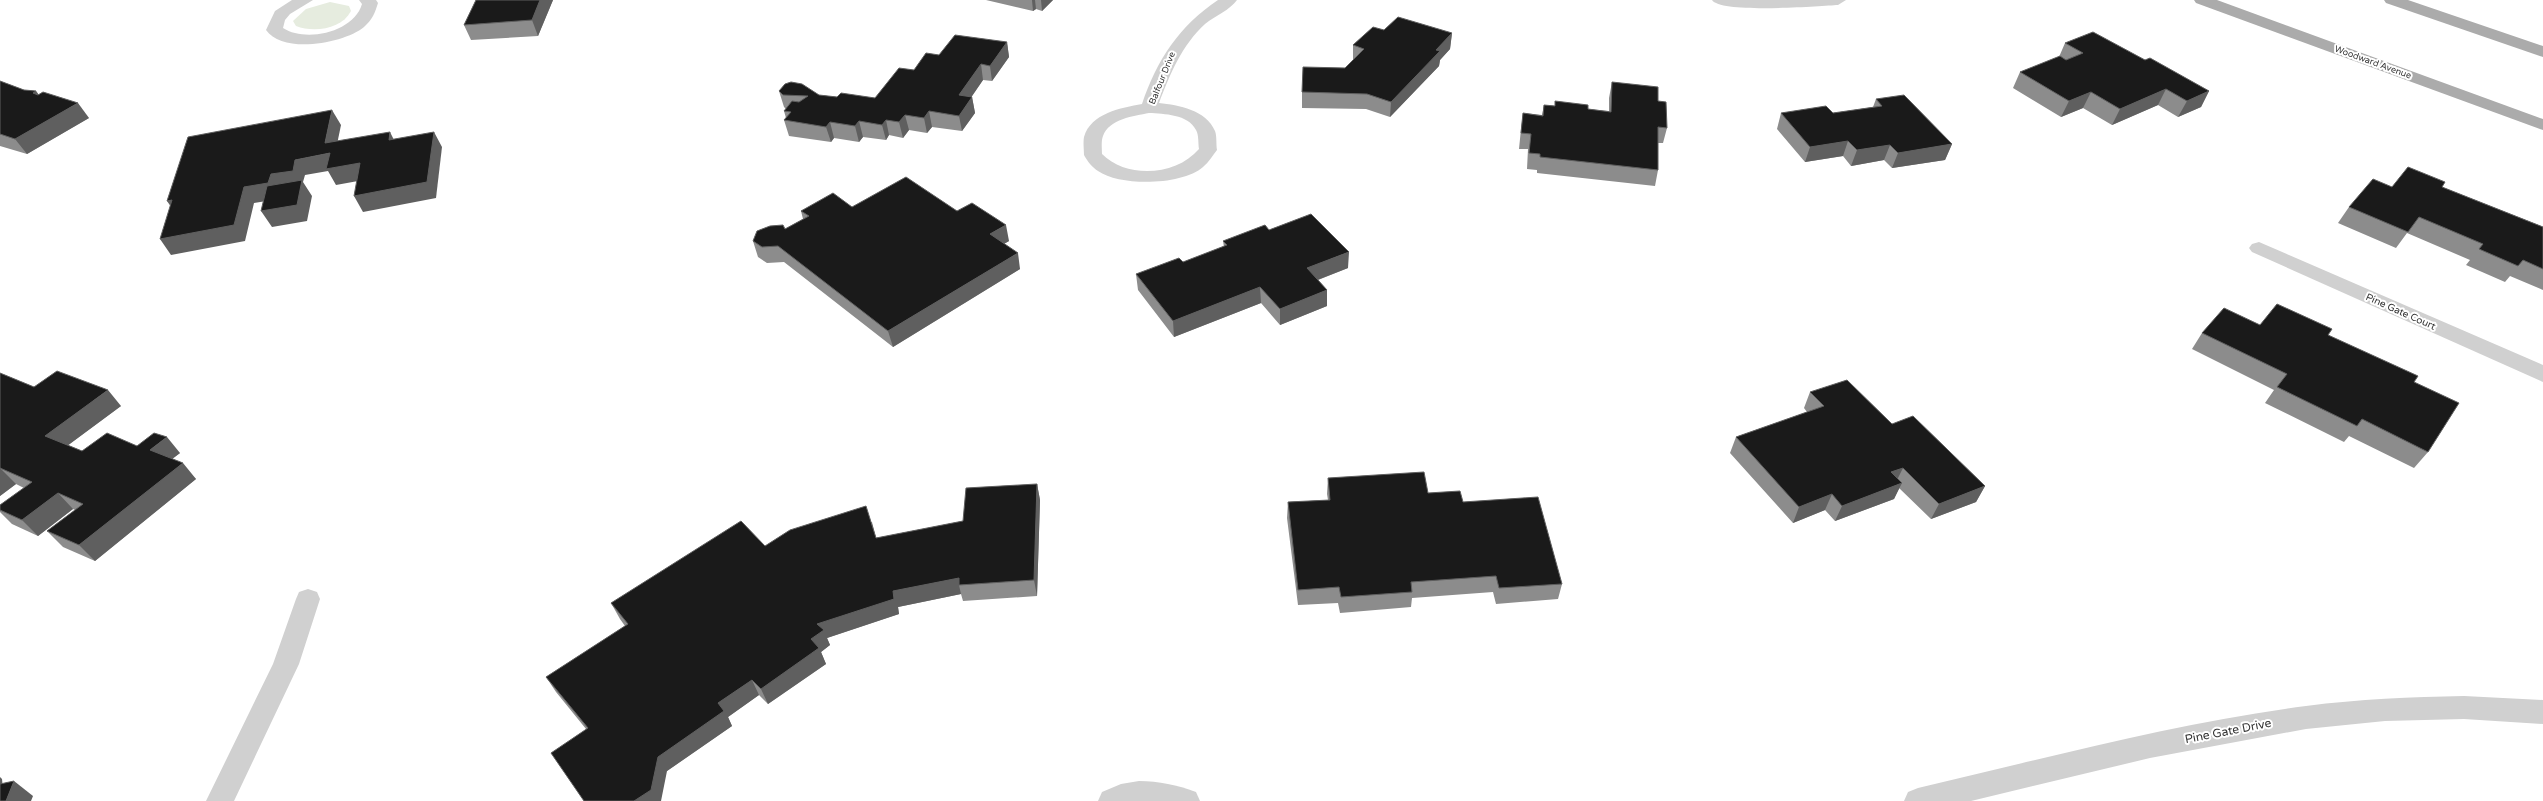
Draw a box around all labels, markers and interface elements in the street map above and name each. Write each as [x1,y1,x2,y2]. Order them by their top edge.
street label: Woodward Avenue [2333,43,2413,81]
street label: Balfour Drive [1147,50,1178,106]
street label: Pine Gate Court [2364,291,2438,333]
street label: Pine Gate Drive [2184,716,2273,746]

